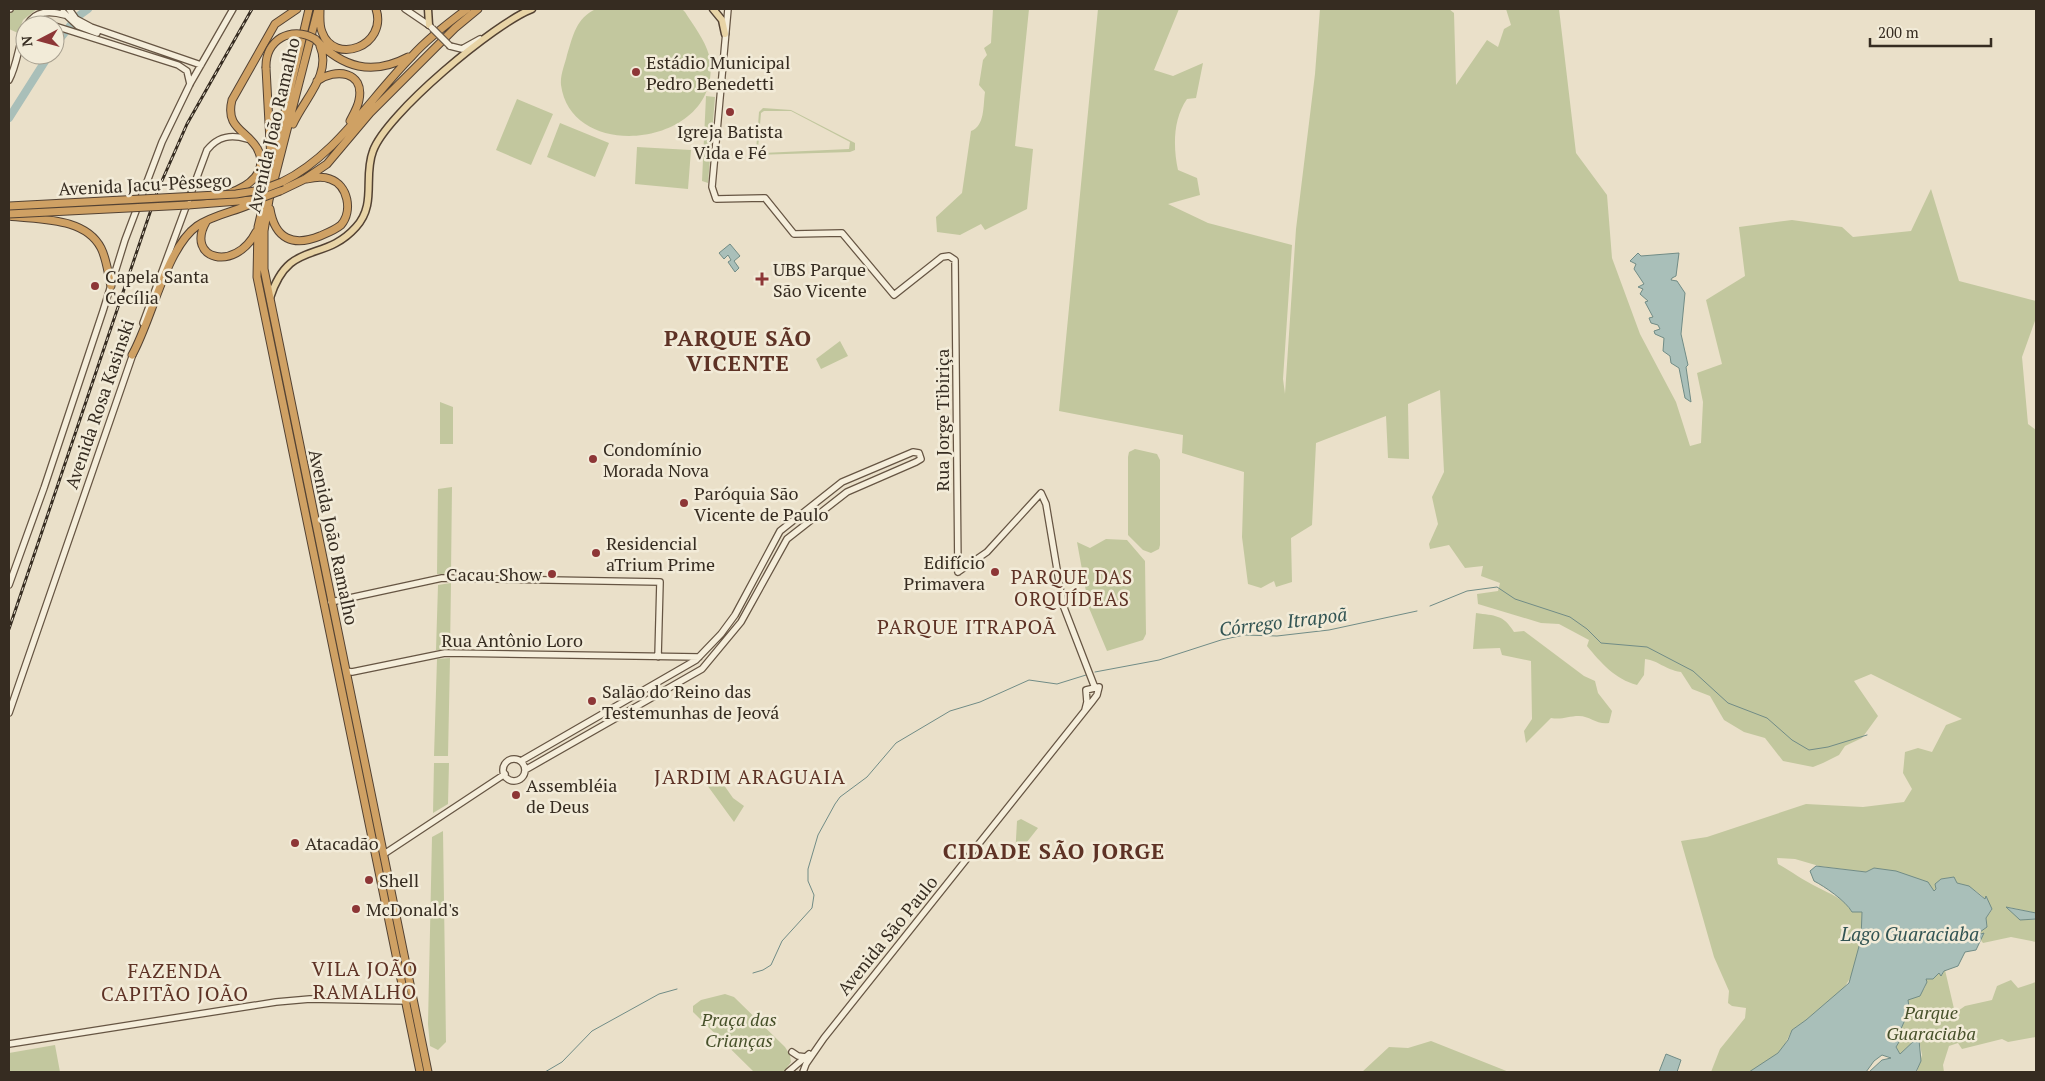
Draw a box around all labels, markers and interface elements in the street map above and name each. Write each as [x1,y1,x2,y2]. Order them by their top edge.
north arrow [15,15,65,65]
scale bar [1870,15,1991,47]
text: 200 m [1878,22,1919,42]
text: N [17,35,37,48]
street label: Avenida João Ramalho [241,35,305,215]
place label: Estádio Municipal Pedro Benedetti [646,50,790,95]
marker: Estádio Municipal Pedro Benedetti [630,66,642,78]
marker: Igreja Batista Vida e Fé [724,106,736,118]
place label: Igreja Batista Vida e Fé [677,119,783,164]
street label: Avenida Jacu-Pêssego [58,167,232,201]
place label: UBS Parque São Vicente [773,257,867,302]
place label: Capela Santa Cecília [105,264,209,309]
marker: UBS Parque São Vicente [755,272,769,286]
marker: Capela Santa Cecília [89,280,101,292]
street label: Avenida Rosa Kasinski [59,316,139,492]
district label: PARQUE SÃO VICENTE [664,323,812,377]
street label: Rua Jorge Tibiriça [930,349,954,491]
place label: Condomínio Morada Nova [603,437,709,482]
street label: Avenida João Ramalho [304,447,364,627]
marker: Condomínio Morada Nova [587,453,599,465]
place label: Paróquia São Vicente de Paulo [694,481,829,526]
marker: Paróquia São Vicente de Paulo [678,497,690,509]
place label: Residencial aTrium Prime [606,531,715,576]
marker: Residencial aTrium Prime [590,547,602,559]
place label: Edifício Primavera [903,550,985,595]
place label: Cacau Show [446,562,543,586]
district label: PARQUE DAS ORQUÍDEAS [1011,564,1133,611]
marker: Edifício Primavera [989,566,1001,578]
marker: Cacau Show [546,568,558,580]
water label: Córrego Itrapoã [1218,601,1348,641]
district label: PARQUE ITRAPOÃ [877,613,1057,640]
street label: Rua Antônio Loro [441,628,583,652]
place label: Salão do Reino das Testemunhas de Jeová [602,679,779,724]
marker: Salão do Reino das Testemunhas de Jeová [586,695,598,707]
district label: JARDIM ARAGUAIA [654,763,846,790]
place label: Assembléia de Deus [526,773,617,818]
marker: Assembléia de Deus [510,789,522,801]
place label: Atacadão [305,831,379,855]
district label: CIDADE SÃO JORGE [943,836,1165,865]
marker: Atacadão [289,837,301,849]
place label: Shell [379,868,419,892]
street label: Avenida São Paulo [831,870,943,1000]
marker: Shell [363,874,375,886]
place label: McDonald's [366,897,459,921]
marker: McDonald's [350,903,362,915]
water label: Lago Guaraciaba [1840,921,1979,946]
district label: VILA JOÃO RAMALHO [312,955,418,1005]
district label: FAZENDA CAPITÃO JOÃO [101,957,249,1007]
park label: Parque Guaraciaba [1886,1000,1976,1045]
park label: Praça das Crianças [700,1007,777,1052]

